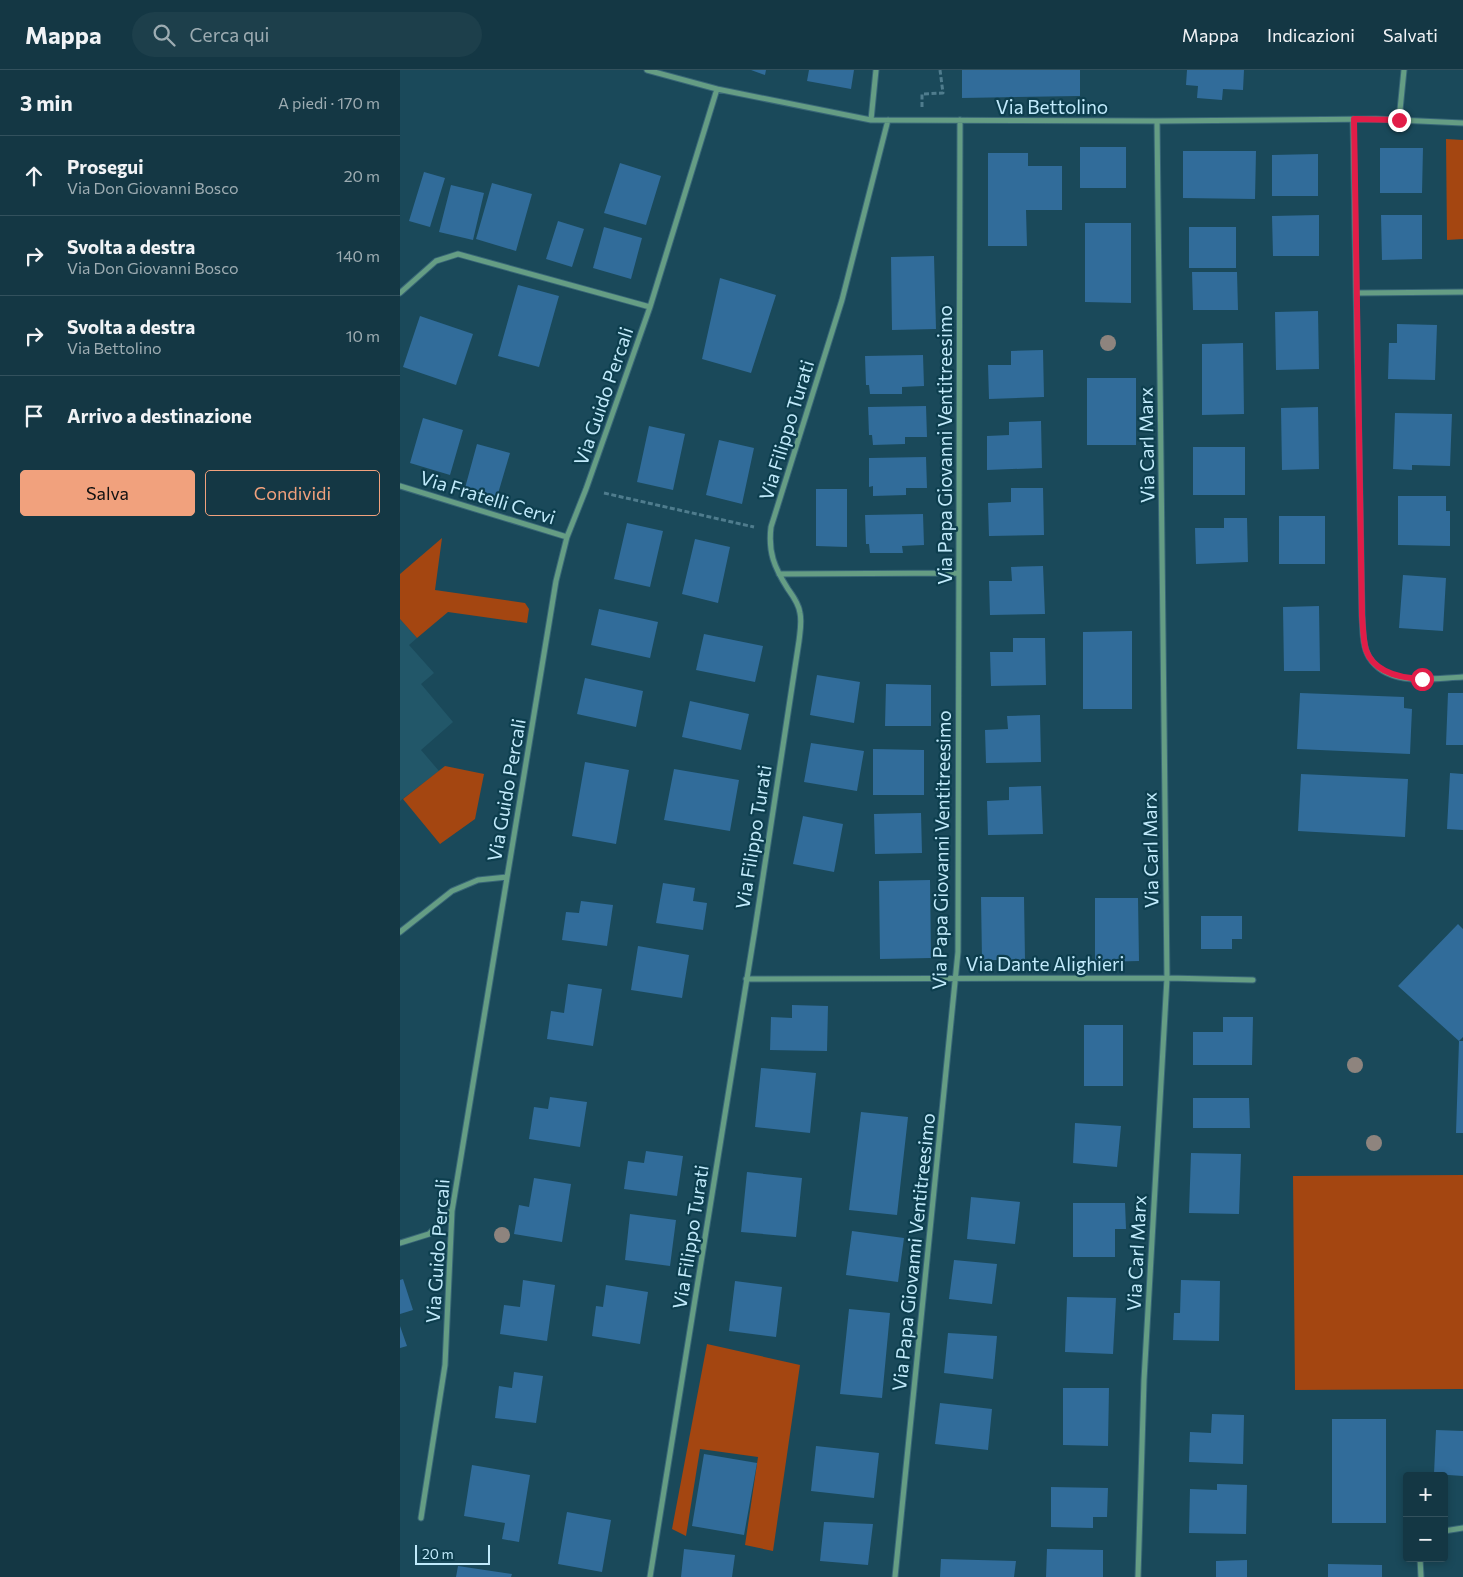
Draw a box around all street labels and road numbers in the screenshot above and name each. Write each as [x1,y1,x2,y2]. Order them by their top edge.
street label: Via Bettolino [996,95,1108,118]
street label: Via Papa Giovanni Ventitreesimo [933,305,956,585]
street label: Via Guido Percali [569,324,637,468]
street label: Via Filippo Turati [754,357,818,503]
street label: Via Carl Marx [1133,387,1159,503]
street label: Via Fratelli Cervi [417,465,559,529]
street label: Via Papa Giovanni Ventitreesimo [927,710,955,990]
street label: Via Guido Percali [482,717,530,863]
street label: Via Filippo Turati [730,763,776,911]
street label: Via Carl Marx [1137,792,1163,908]
street label: Via Dante Alighieri [965,952,1125,975]
street label: Via Papa Giovanni Ventitreesimo [887,1112,939,1392]
street label: Via Filippo Turati [667,1163,713,1311]
street label: Via Guido Percali [420,1178,454,1324]
street label: Via Carl Marx [1121,1194,1151,1312]

